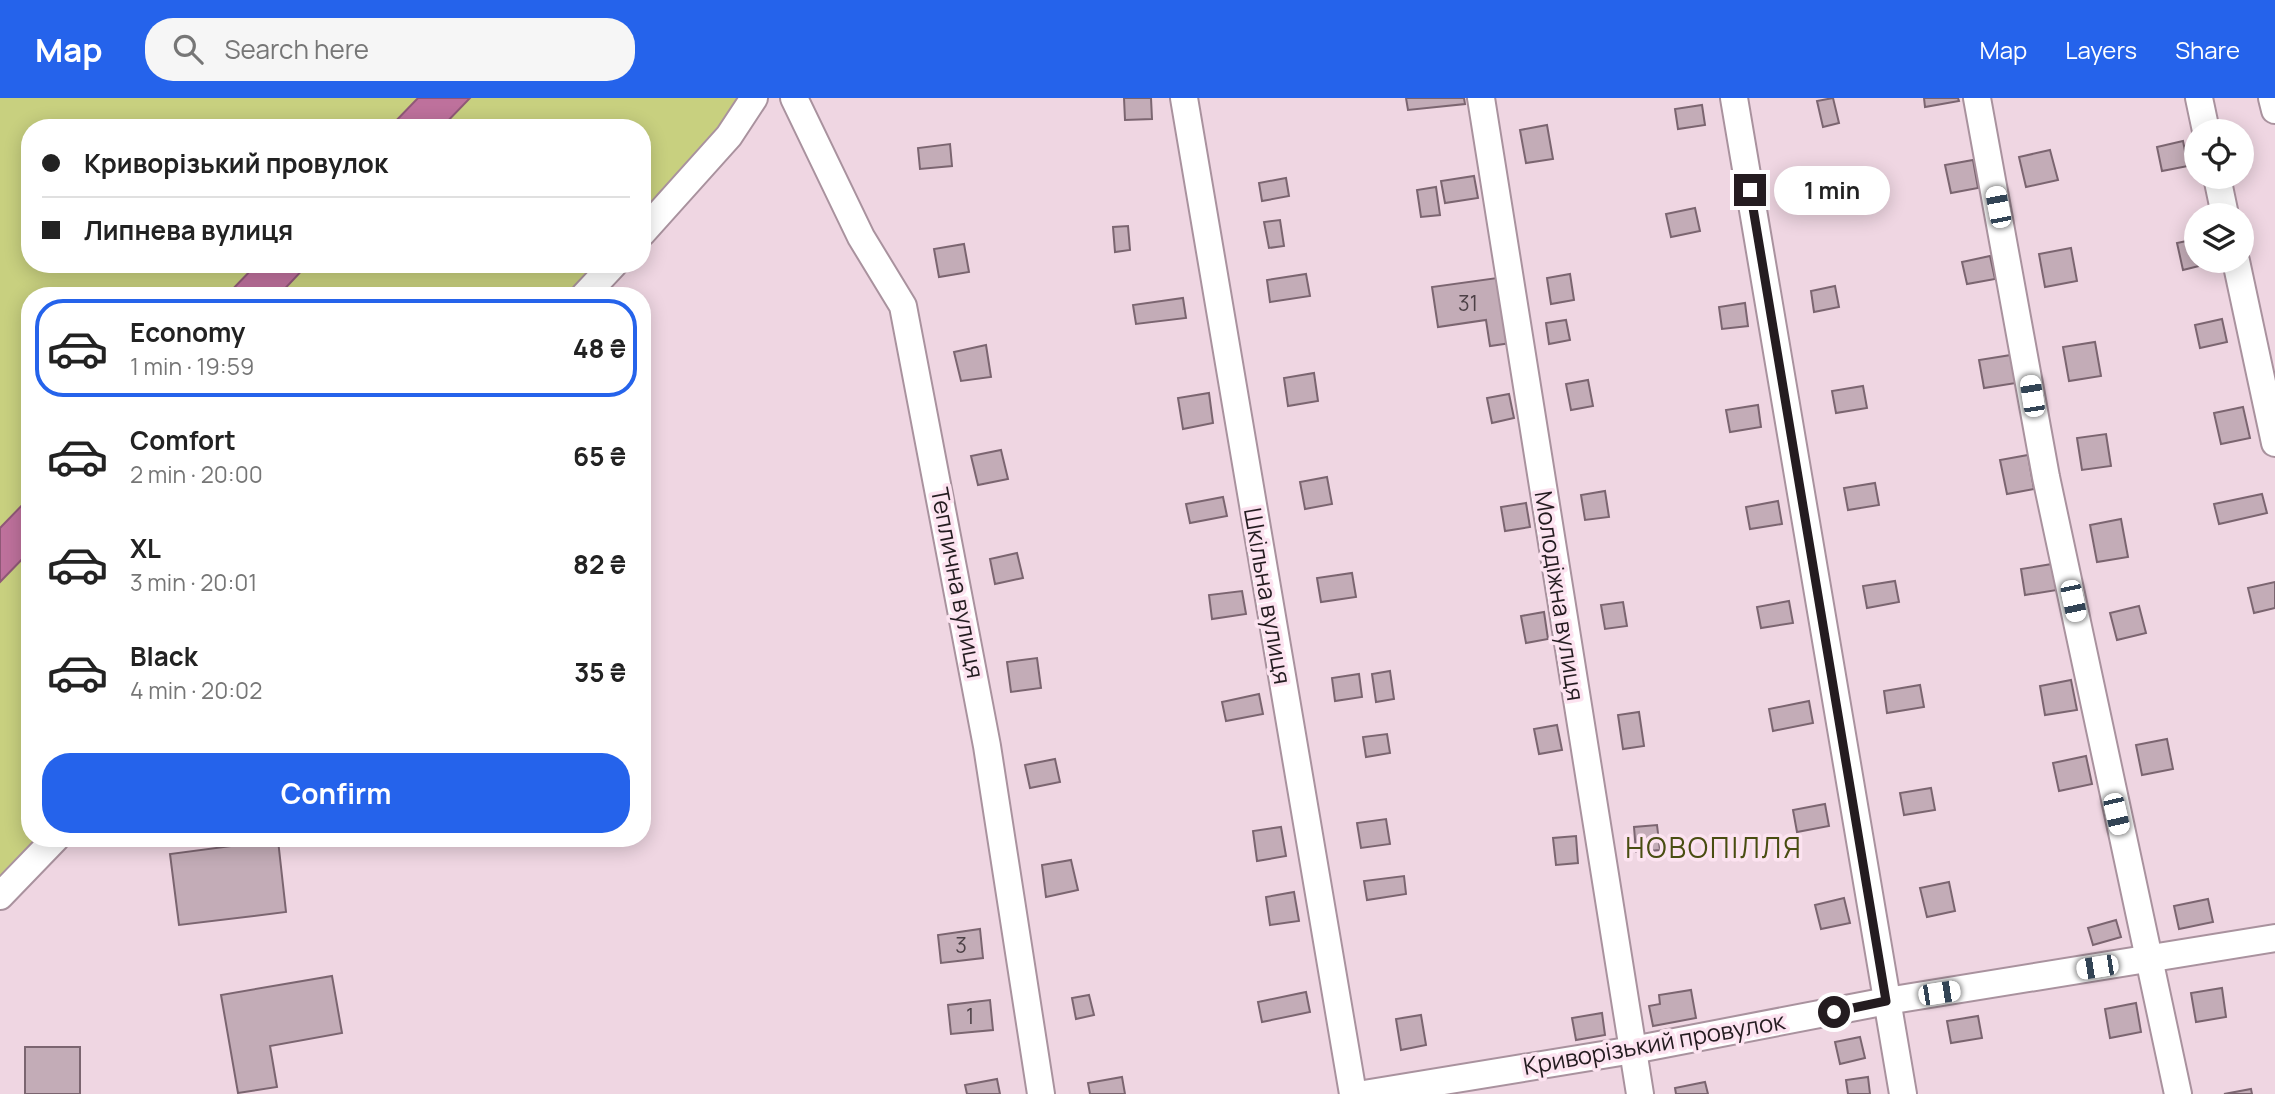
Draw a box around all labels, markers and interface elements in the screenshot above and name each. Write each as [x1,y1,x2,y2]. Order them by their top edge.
search box [145,18,635,81]
text: Map [35,27,103,72]
icon: search [169,30,207,68]
text: Search here [225,31,369,67]
text: Map [1980,33,2027,66]
text: Layers [2065,33,2137,66]
text: Share [2175,33,2240,66]
map controls [2184,119,2254,273]
button: locate [2184,119,2254,189]
text: Криворізький провулок [84,145,388,181]
callout: 1 min [1774,166,1890,214]
route end [1734,174,1766,206]
text: 1 min [1804,174,1860,206]
car [1984,184,2013,230]
button: layers [2184,203,2254,273]
text: Липнева вулиця [84,212,293,248]
house number: 31 [1458,289,1478,317]
text: Economy [130,314,245,350]
icon: car [46,317,109,380]
text: 48 ₴ [573,330,626,366]
text: 1 min · 19:59 [130,350,254,382]
car [2019,374,2046,418]
text: Comfort [130,422,236,458]
icon: car [46,425,109,488]
text: 65 ₴ [573,438,626,474]
text: 2 min · 20:00 [130,458,263,490]
street label: Теплична вулиця [924,484,993,681]
street label: Молодіжна вулиця [1528,488,1593,703]
street label: Шкільна вулиця [1237,505,1300,686]
text: XL [130,530,161,566]
icon: car [46,533,109,596]
text: 82 ₴ [573,546,626,582]
text: 3 min · 20:01 [130,566,257,598]
car [2059,578,2088,624]
text: Black [130,638,198,674]
icon: car [46,641,109,704]
text: 35 ₴ [574,654,626,690]
text: 4 min · 20:02 [130,674,262,706]
button: Confirm [42,753,630,833]
car [2102,791,2131,837]
district label: НОВОПІЛЛЯ [1625,828,1803,866]
house number: 3 [955,931,967,959]
car [2075,953,2120,981]
car [1917,979,1962,1007]
route start [1818,996,1850,1028]
house number: 1 [966,1002,974,1030]
street label: Криворізький провулок [1520,1003,1788,1082]

